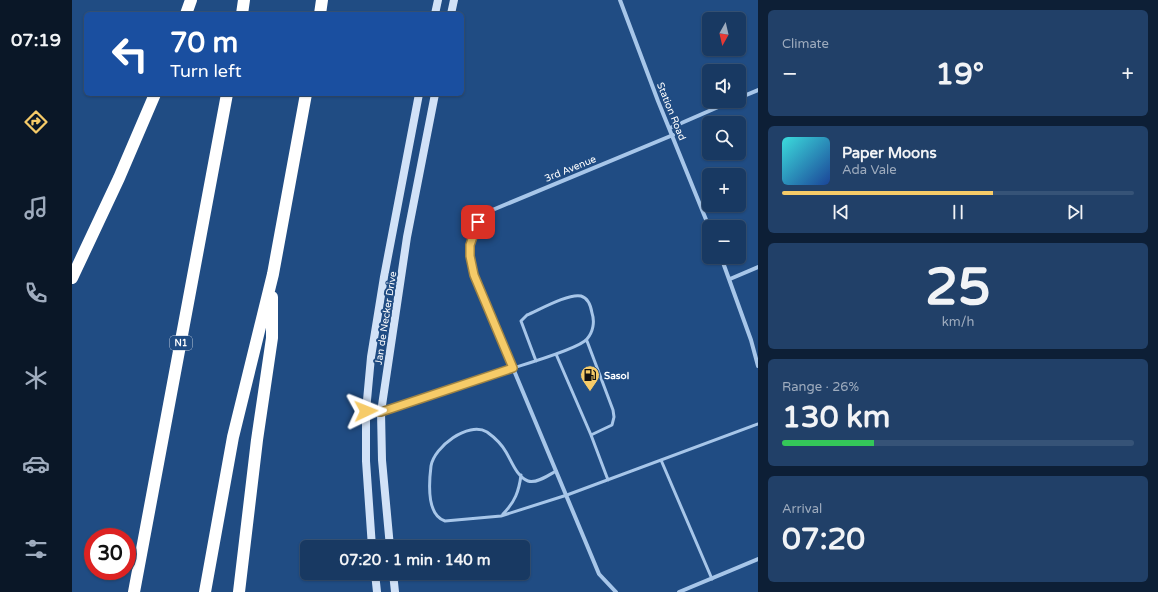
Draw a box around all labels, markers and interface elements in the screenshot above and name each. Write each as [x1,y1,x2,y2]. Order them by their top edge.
north arrow [702,12,746,56]
map controls [702,12,746,264]
text: 70 m [170,26,238,60]
icon: left [104,28,156,80]
text: 07:19 [11,29,61,51]
text: Climate [782,36,829,52]
text: 19° [935,56,984,93]
text: Turn left [170,60,242,82]
text: − [782,61,798,87]
text: + [1122,61,1134,87]
button: sound [702,64,746,108]
street label: Station Road [654,81,688,142]
icon: directions [22,108,50,136]
button: search [702,116,746,160]
text: Paper Moons [842,144,937,162]
street label: 3rd Avenue [543,153,598,185]
text: Ada Vale [842,162,897,178]
button: + [702,168,746,212]
icon: music [22,194,50,222]
icon: previous [830,201,852,223]
icon: pause [947,201,969,223]
icon: next [1064,201,1086,223]
pin [461,205,495,239]
icon: arrive [467,211,489,233]
button: − [702,220,746,264]
text: 25 [925,256,991,319]
street label: Jan de Necker Drive [373,270,399,366]
icon: phone [22,279,50,307]
text: km/h [942,314,974,330]
road number: N1 [170,336,192,350]
icon: climate [22,364,50,392]
fuel station icon: Sasol [579,364,601,392]
place label: Sasol [604,370,629,382]
text: Range · 26% [782,379,859,395]
position arrow [345,390,387,432]
text: 130 km [782,399,890,436]
icon: car [22,450,50,478]
text: Arrival [782,501,822,517]
text: 07:20 [782,521,865,558]
speed limit sign: 30 [84,528,136,580]
icon: filters [22,535,50,563]
text: 07:20 · 1 min · 140 m [340,551,490,569]

